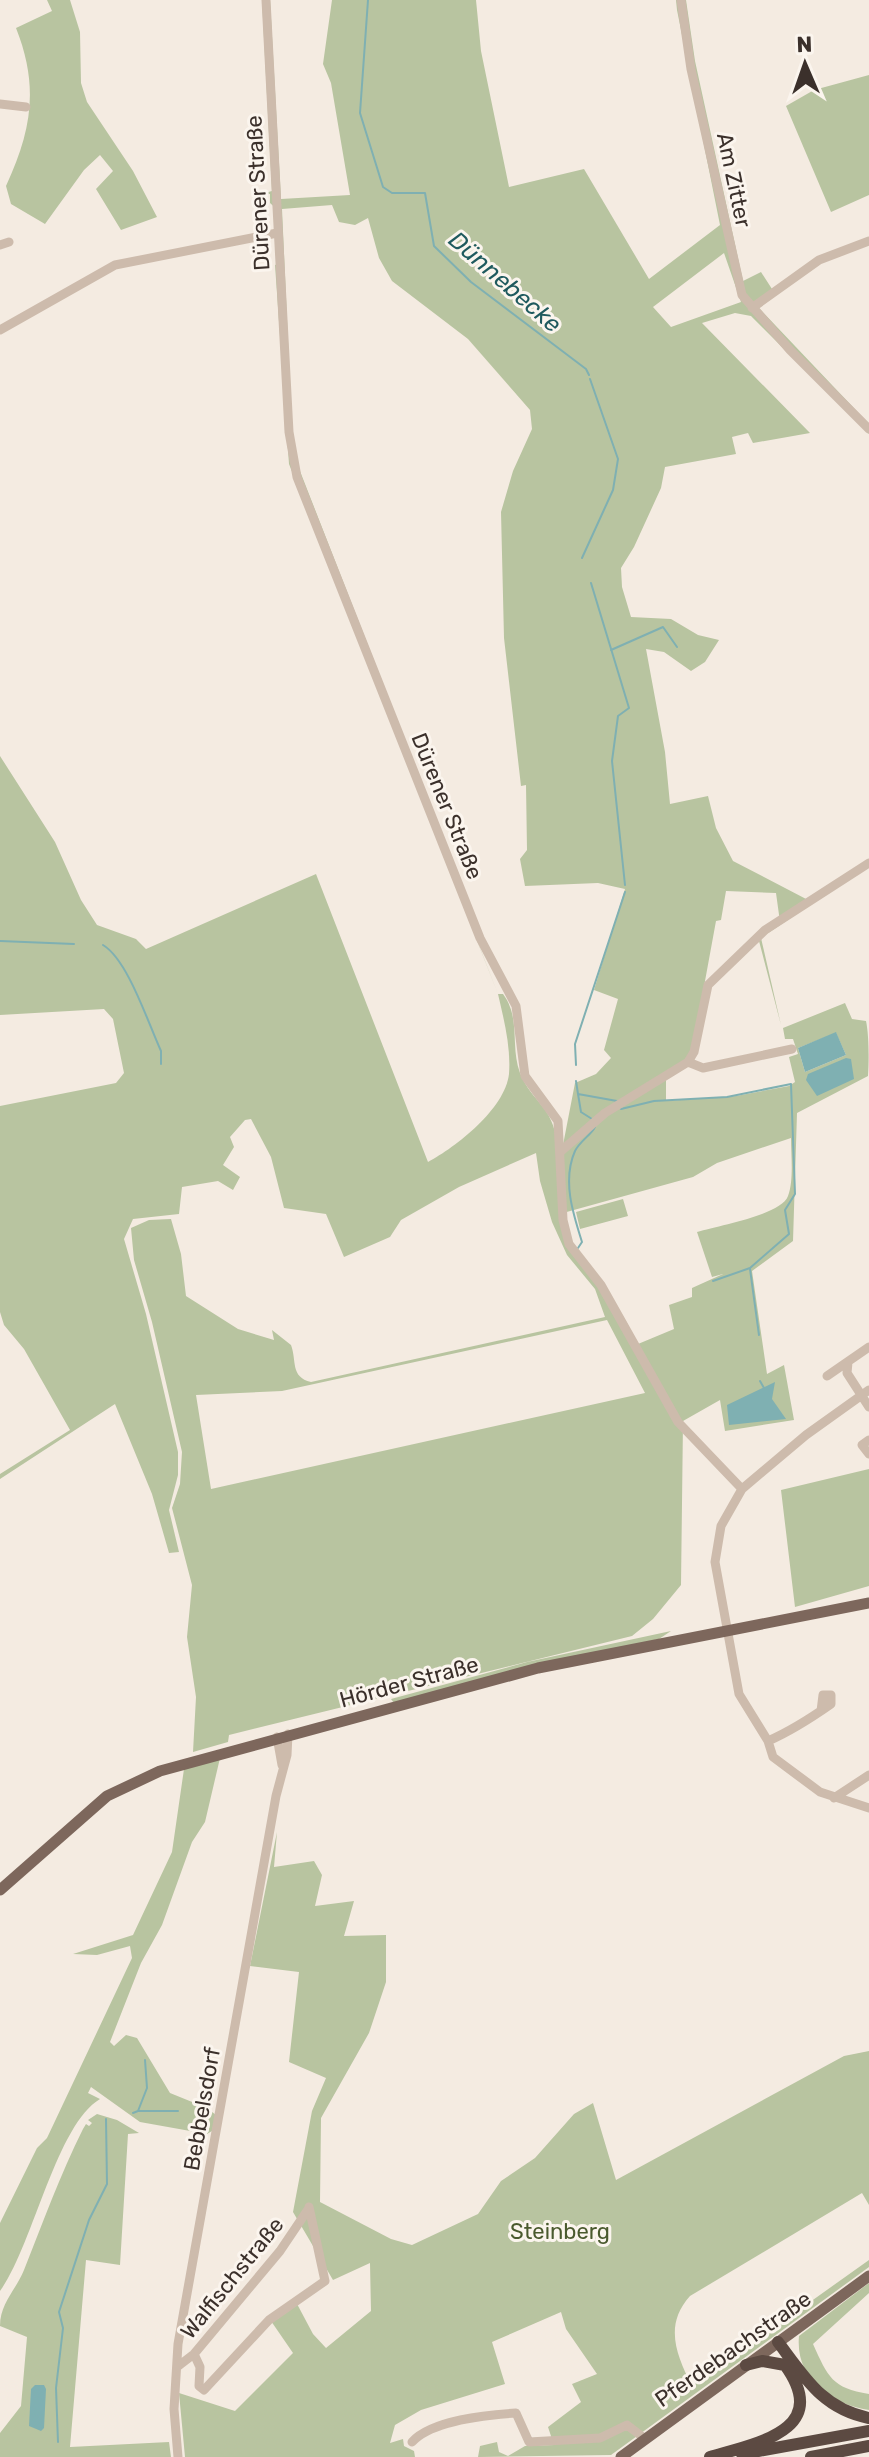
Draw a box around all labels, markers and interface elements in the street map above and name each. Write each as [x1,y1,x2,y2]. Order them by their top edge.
north arrow [765,24,845,104]
text: N [796,31,813,58]
street label: Dürener Straße [240,115,276,271]
street label: Am Zitter [711,130,757,230]
water label: Dünnebecke [443,226,567,338]
street label: Dürener Straße [405,729,489,883]
street label: Hörder Straße [336,1650,482,1714]
street label: Bebbelsdorf [178,2045,226,2173]
street label: Walfischstraße [175,2212,289,2344]
park label: Steinberg [510,2218,610,2245]
street label: Pferdebachstraße [650,2285,816,2413]

